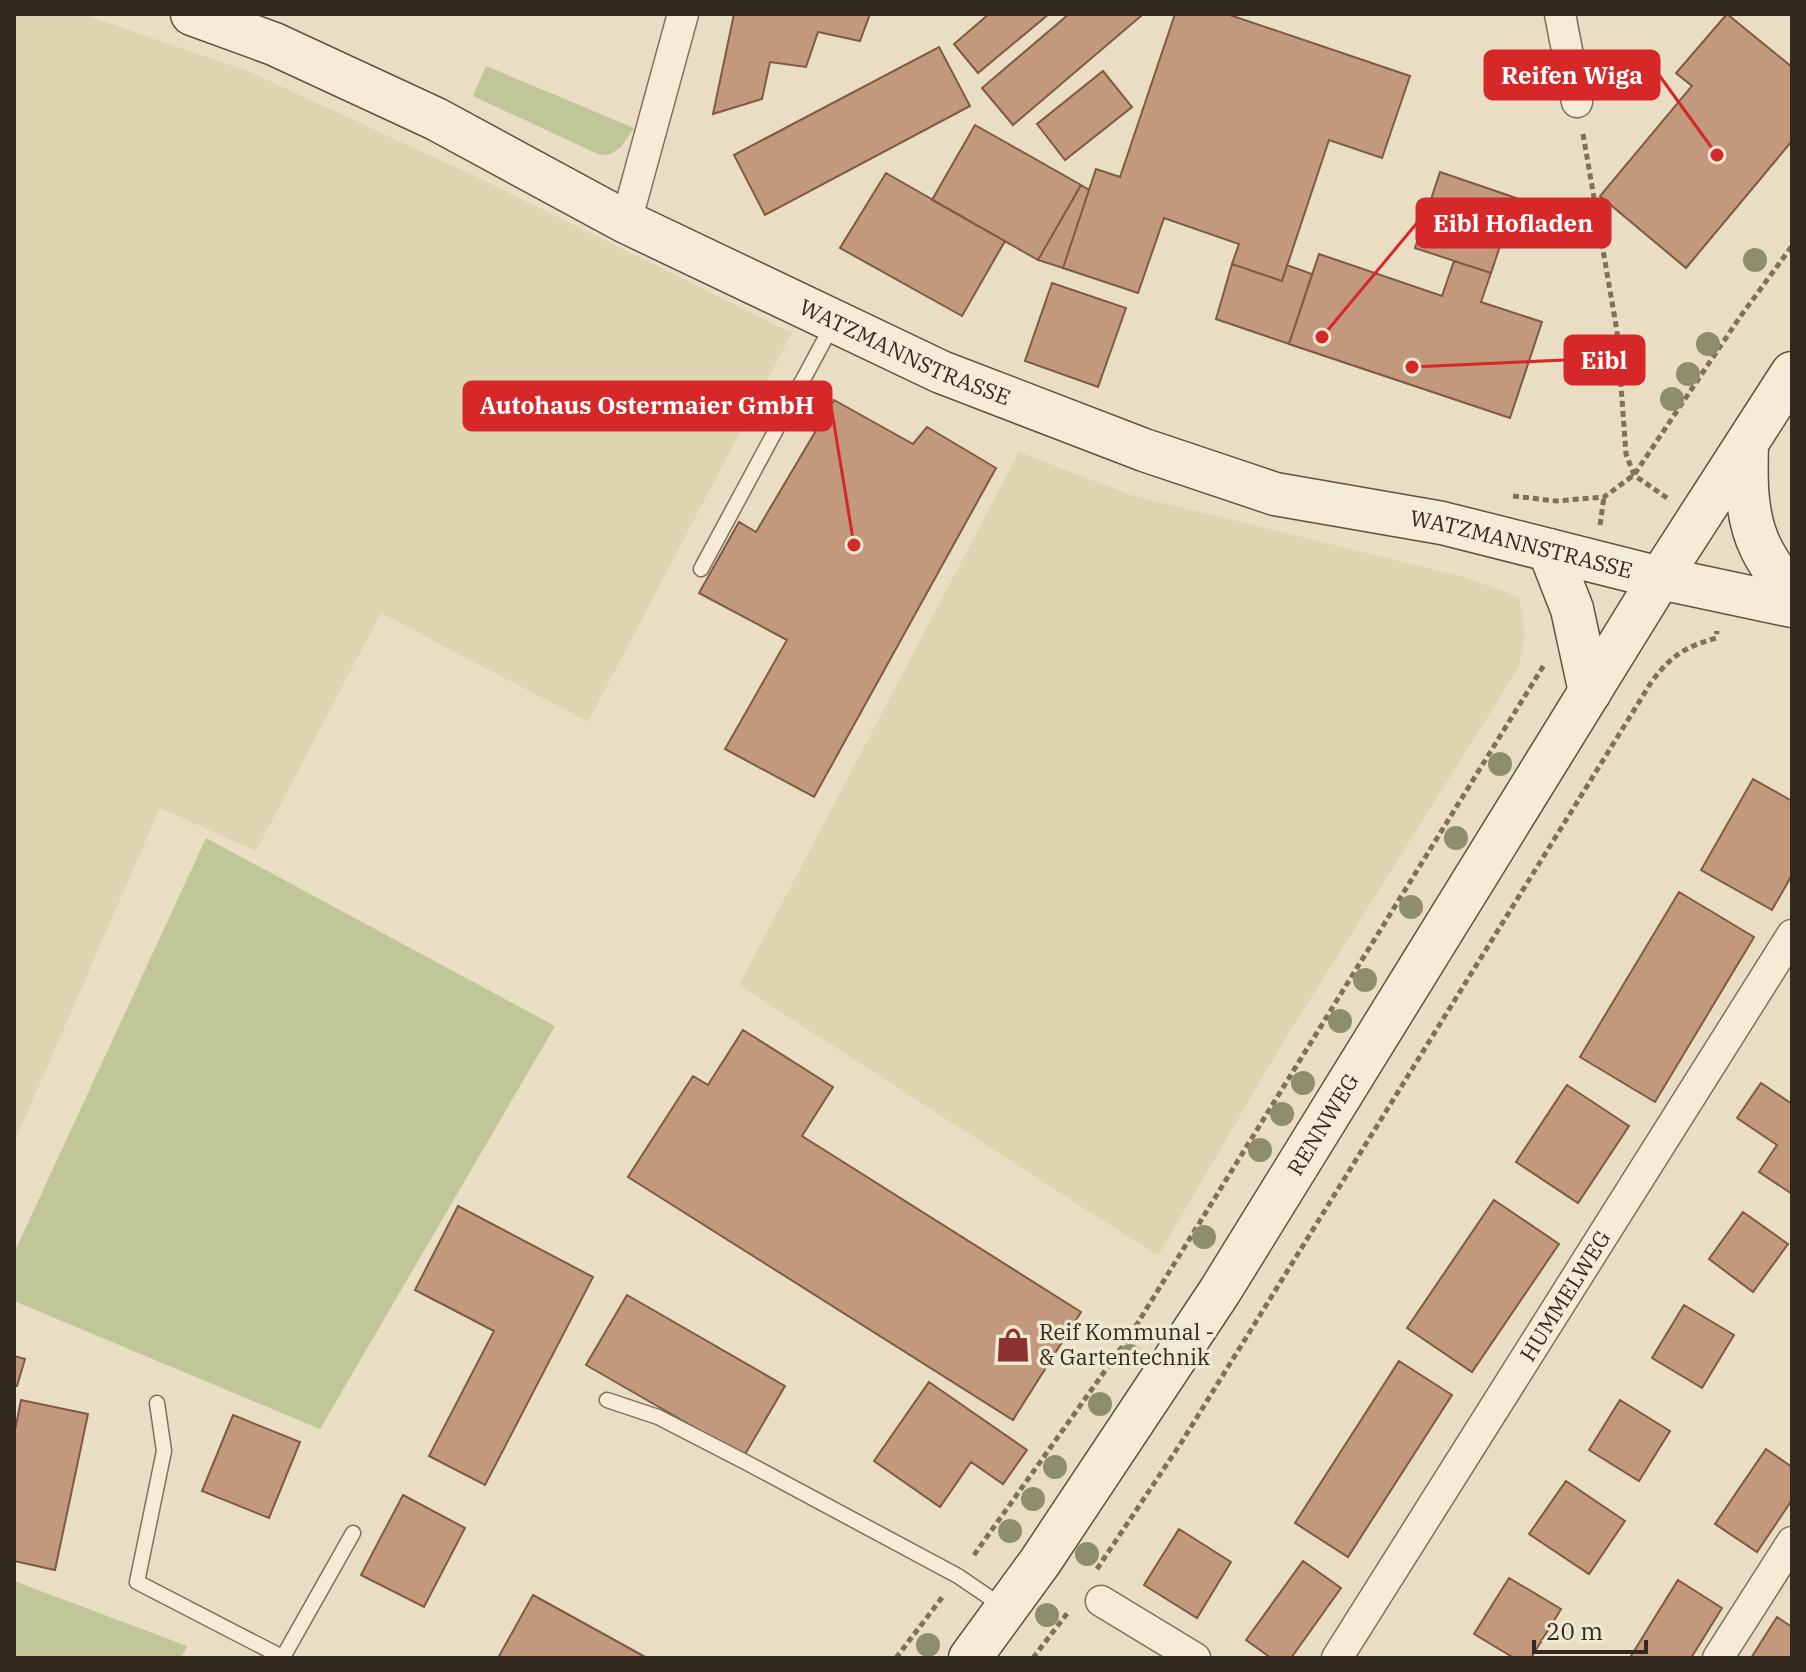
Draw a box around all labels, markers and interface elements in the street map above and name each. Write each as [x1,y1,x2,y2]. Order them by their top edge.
callout: Reifen Wiga [1485,51,1659,99]
text: Reifen Wiga [1501,59,1643,91]
callout: Eibl Hofladen [1417,199,1610,247]
text: Eibl Hofladen [1433,207,1593,239]
street label: WATZMANNSTRASSE [795,292,1015,411]
callout: Eibl [1565,336,1644,384]
text: Eibl [1581,344,1628,376]
callout: Autohaus Ostermaier GmbH [464,382,831,430]
text: Autohaus Ostermaier GmbH [480,389,814,421]
street label: WATZMANNSTRASSE [1408,503,1636,585]
street label: RENNWEG [1280,1068,1365,1180]
street label: HUMMELWEG [1513,1225,1617,1366]
place label: Reif Kommunal - & Gartentechnik [1039,1317,1214,1371]
shop icon: Reif Kommunal - & Gartentechnik [994,1326,1032,1364]
scale bar [1534,1604,1646,1654]
text: 20 m [1546,1615,1603,1647]

